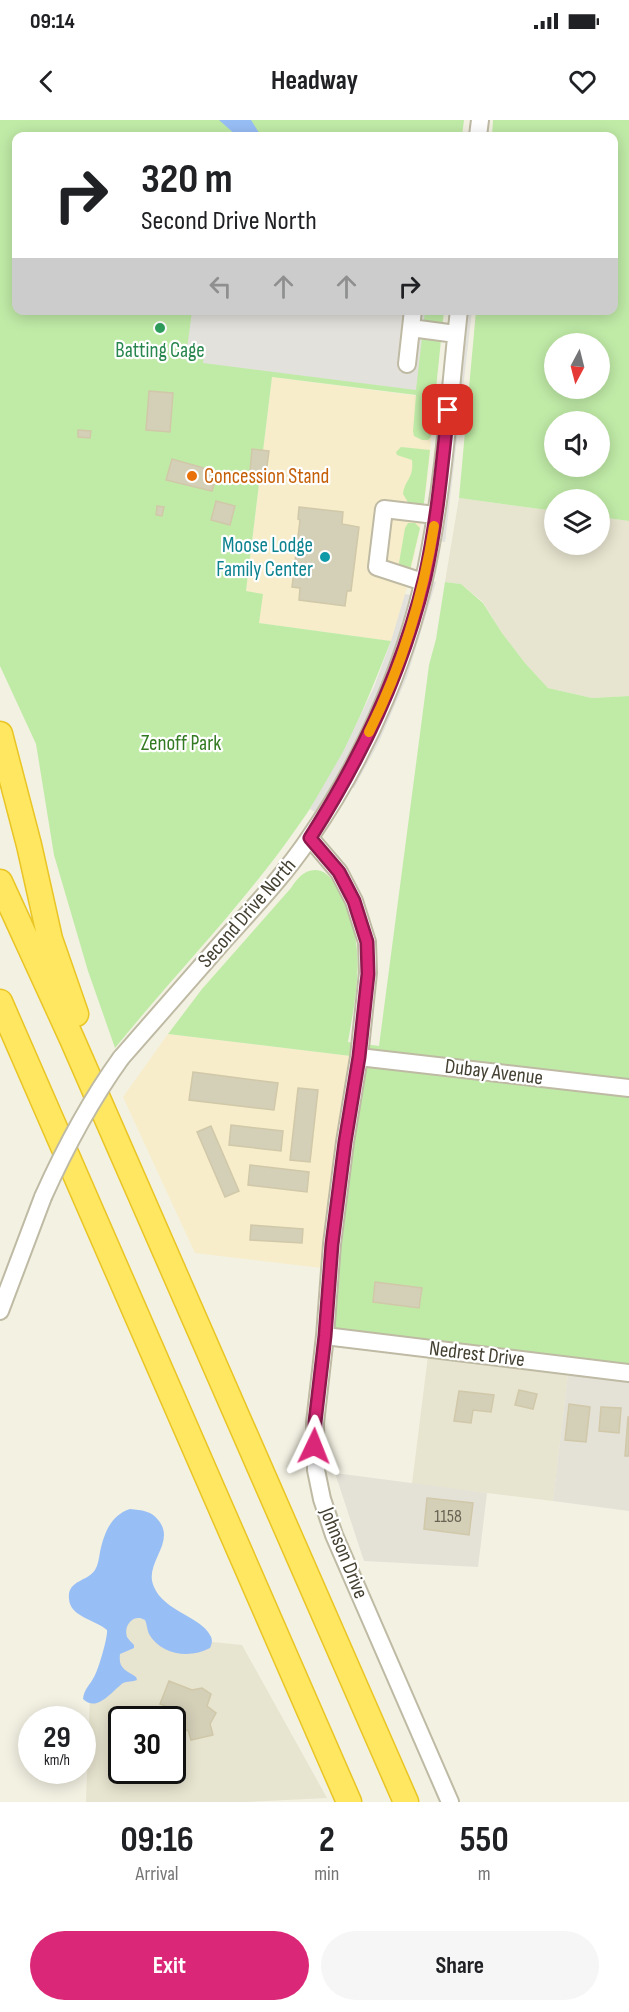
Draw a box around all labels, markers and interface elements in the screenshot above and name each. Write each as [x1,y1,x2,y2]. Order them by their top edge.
text: 09:14 [30,8,75,35]
icon: back [30,65,63,98]
text: Headway [271,65,358,97]
icon: heart [566,65,599,98]
text: 320 m [141,154,233,205]
icon: right [42,156,120,234]
text: Second Drive North [141,205,317,237]
icon: left [204,270,237,303]
icon: ahead [267,270,300,303]
icon: ahead [330,270,363,303]
icon: right [393,270,426,303]
marker: Batting Cage [153,321,167,335]
north arrow [544,333,610,399]
map controls [544,333,610,555]
place label: Batting Cage [115,338,205,363]
pin [422,384,473,435]
icon: arrive [431,393,464,426]
button: sound [544,411,610,477]
place label: Concession Stand [204,464,329,489]
marker: Concession Stand [185,469,199,483]
button: layers [544,489,610,555]
place label: Moose Lodge Family Center [216,533,313,582]
marker: Moose Lodge Family Center [318,550,332,564]
park label: Zenoff Park [141,731,221,756]
street label: Second Drive North [193,853,301,973]
street label: Dubay Avenue [444,1054,544,1090]
street label: Nedrest Drive [428,1336,526,1372]
position arrow [282,1414,346,1478]
street label: Johnson Drive [314,1503,374,1602]
house number: 1158 [434,1506,462,1527]
speed limit sign: 30 [108,1706,186,1784]
text: 29 [43,1720,71,1756]
text: km/h [44,1751,70,1770]
text: 09:16 [120,1819,194,1862]
text: 2 [319,1819,335,1862]
text: 550 [460,1819,509,1862]
text: Arrival [136,1862,179,1886]
text: min [314,1862,339,1886]
text: m [478,1862,491,1886]
button: Exit [30,1931,309,2000]
button: Share [321,1931,599,2000]

